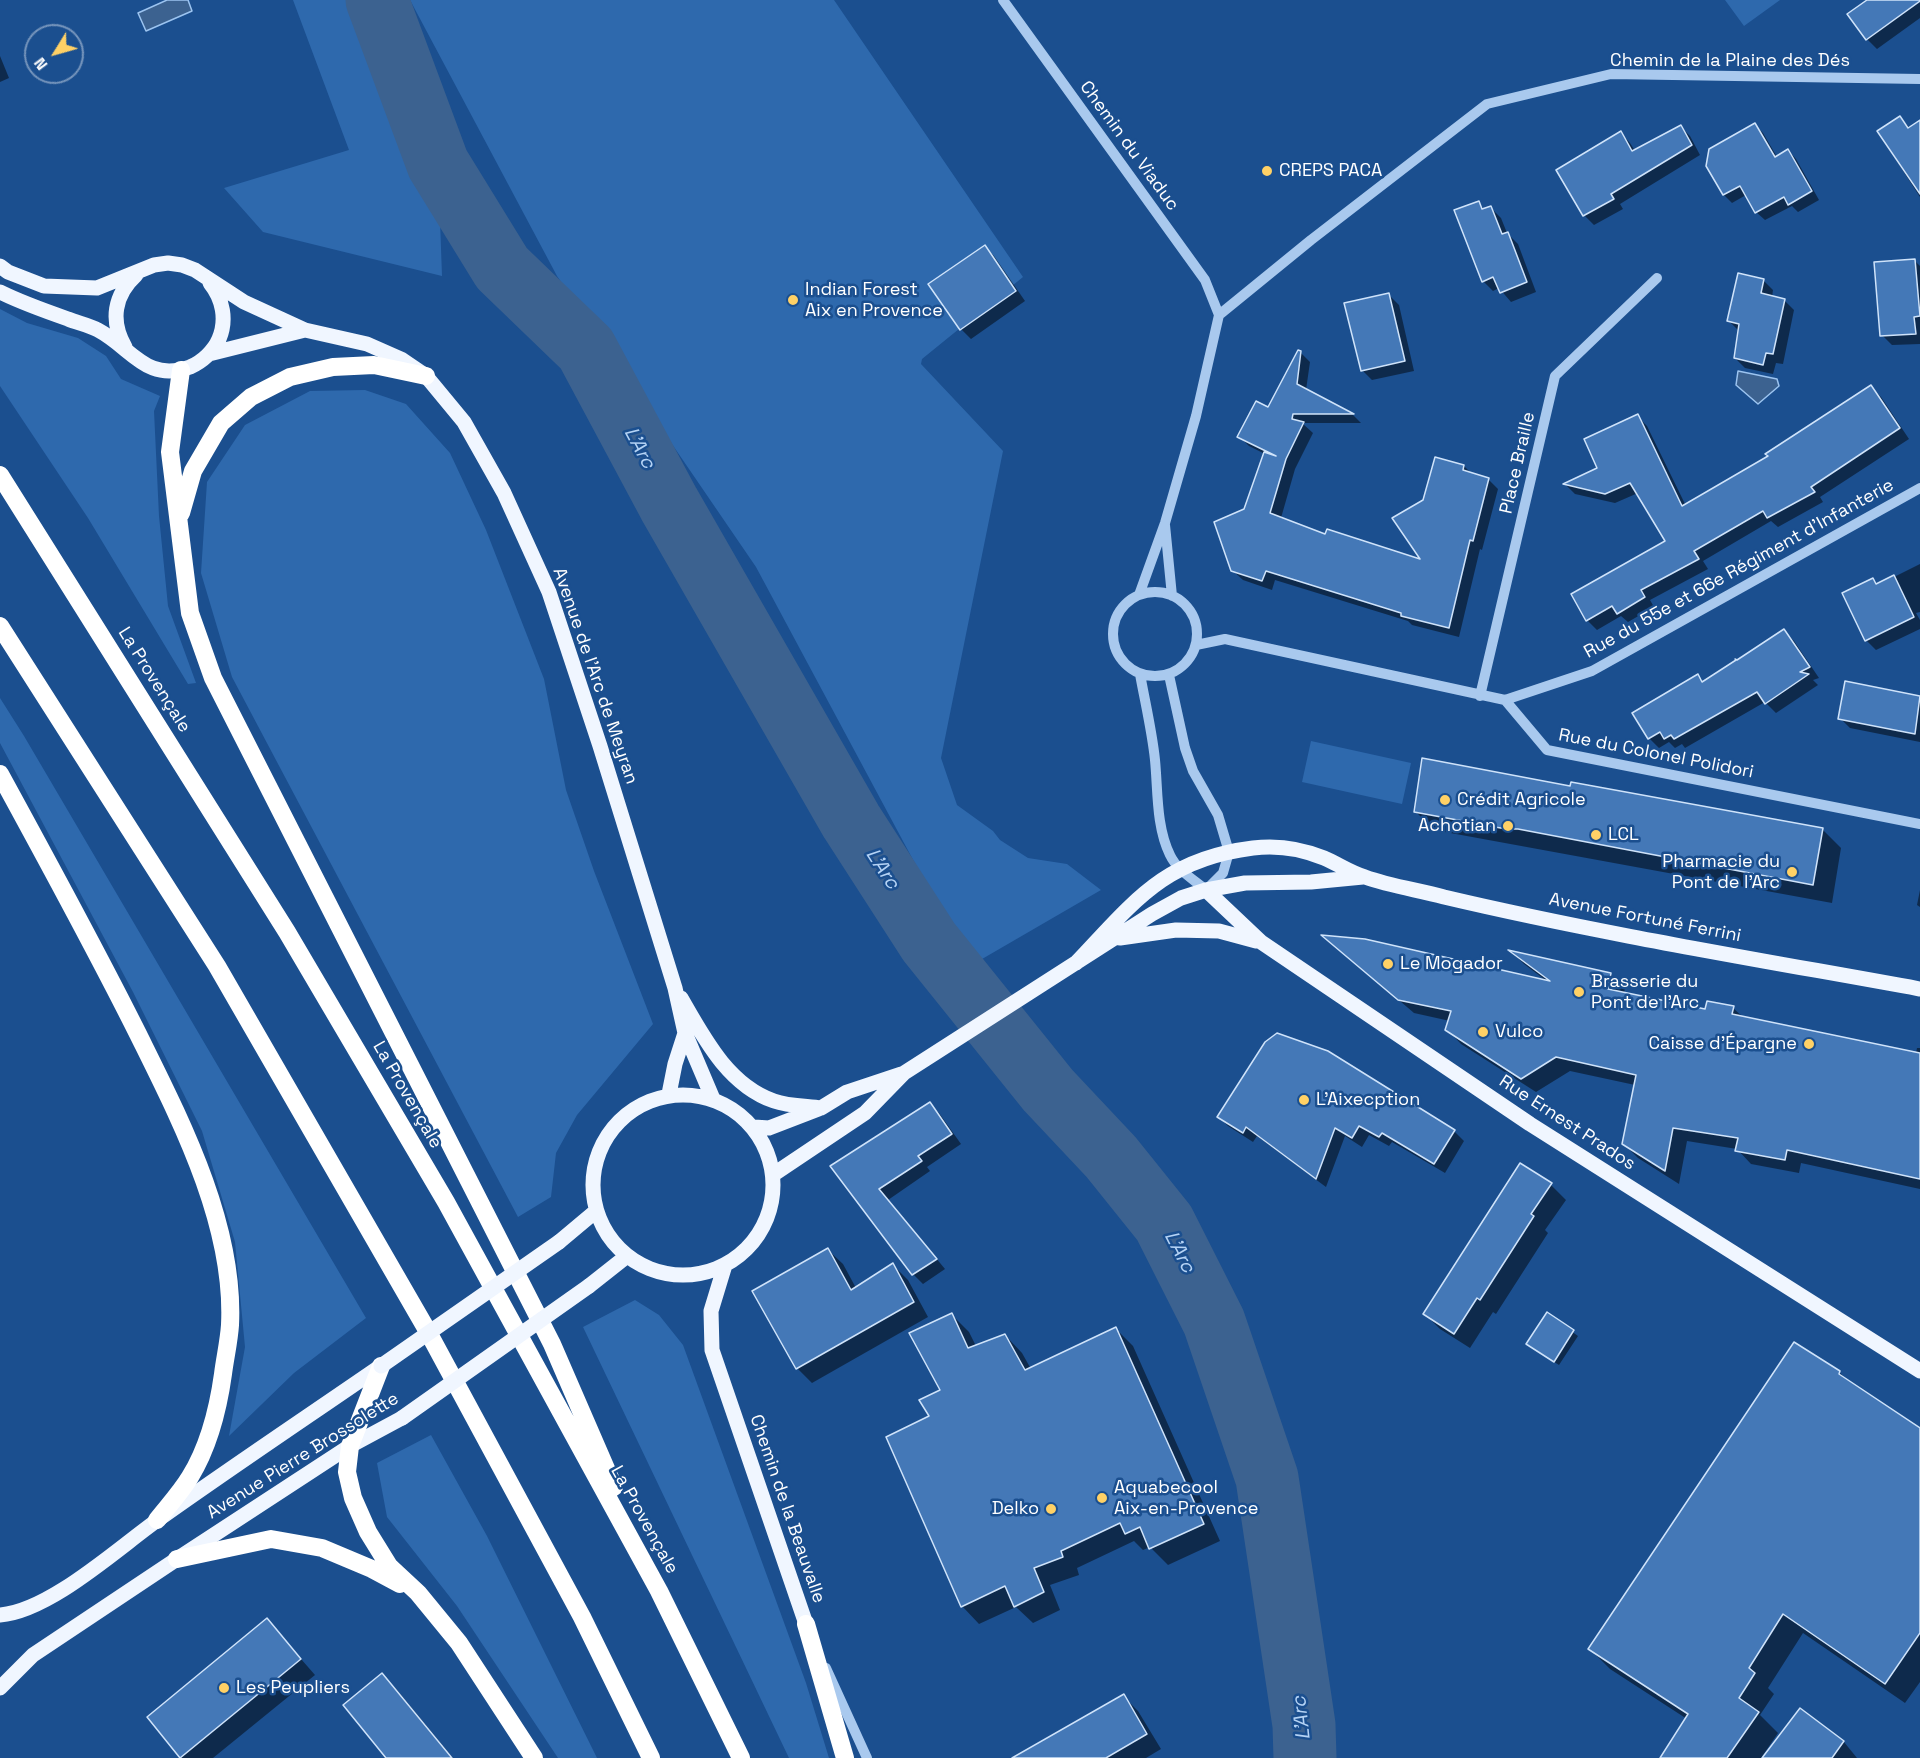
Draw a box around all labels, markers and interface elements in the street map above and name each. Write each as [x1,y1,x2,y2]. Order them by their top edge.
north arrow [24,24,84,84]
street label: Chemin de la Plaine des Dés [1610,50,1850,72]
text: N [29,53,52,75]
street label: Chemin du Viaduc [1075,77,1183,215]
place label: CREPS PACA [1279,160,1382,182]
marker: CREPS PACA [1260,164,1274,178]
place label: Indian Forest Aix en Provence [805,279,943,322]
marker: Indian Forest Aix en Provence [786,293,800,307]
street label: Place Braille [1496,410,1540,516]
water label: L'Arc [618,423,660,473]
street label: Rue du 55e et 66e Régiment d'Infanterie [1580,475,1898,663]
street label: Avenue de l'Arc de Meyran [548,565,642,787]
street label: La Provençale [113,623,195,737]
street label: Rue du Colonel Polidori [1557,724,1755,784]
place label: Crédit Agricole [1457,789,1586,811]
marker: Crédit Agricole [1438,793,1452,807]
place label: Achotian [1418,815,1496,837]
marker: Achotian [1501,819,1515,833]
place label: LCL [1608,824,1639,846]
marker: LCL [1589,828,1603,842]
water label: L'Arc [860,844,904,894]
place label: Pharmacie du Pont de l'Arc [1662,851,1780,894]
marker: Pharmacie du Pont de l'Arc [1785,865,1799,879]
street label: Avenue Fortuné Ferrini [1547,889,1743,947]
place label: Le Mogador [1400,953,1503,975]
marker: Le Mogador [1381,957,1395,971]
place label: Brasserie du Pont de l'Arc [1591,971,1699,1014]
marker: Brasserie du Pont de l'Arc [1572,985,1586,999]
place label: Vulco [1495,1021,1543,1043]
marker: Vulco [1476,1025,1490,1039]
place label: Caisse d'Épargne [1649,1033,1797,1055]
marker: Caisse d'Épargne [1802,1037,1816,1051]
street label: La Provençale [368,1038,446,1152]
street label: Rue Ernest Prados [1495,1071,1639,1175]
place label: L'Aixecption [1316,1089,1420,1111]
marker: L'Aixecption [1297,1093,1311,1107]
water label: L'Arc [1158,1227,1200,1277]
street label: Avenue Pierre Brossolette [203,1388,403,1524]
street label: Chemin de la Beauvalle [745,1412,829,1606]
street label: La Provençale [605,1462,683,1578]
place label: Aquabecool Aix-en-Provence [1114,1477,1258,1520]
marker: Aquabecool Aix-en-Provence [1095,1491,1109,1505]
place label: Delko [992,1498,1039,1520]
marker: Delko [1044,1502,1058,1516]
place label: Les Peupliers [236,1677,350,1699]
marker: Les Peupliers [217,1681,231,1695]
water label: L'Arc [1288,1695,1316,1741]

